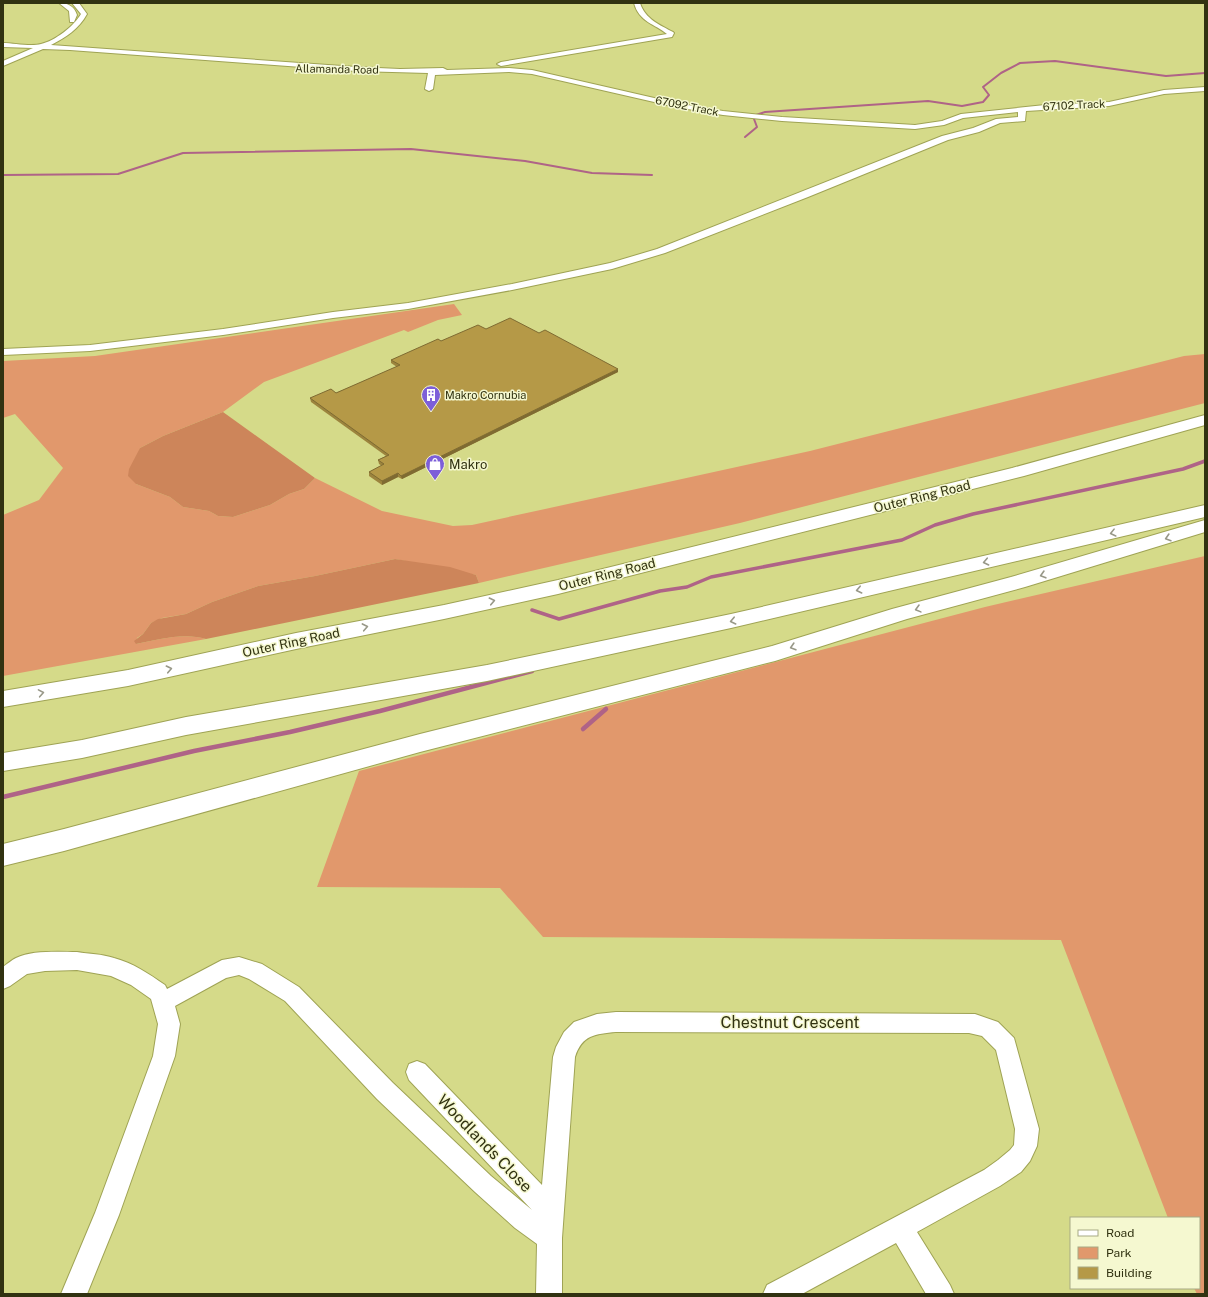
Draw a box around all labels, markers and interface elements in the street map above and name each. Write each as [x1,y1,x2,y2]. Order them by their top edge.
street label: Allamanda Road [295,62,379,76]
street label: 67092 Track [654,94,720,118]
street label: 67102 Track [1043,97,1105,113]
building icon: Makro Cornubia [420,384,442,412]
place label: Makro Cornubia [445,389,526,401]
shop icon: Makro [424,453,446,481]
place label: Makro [449,457,487,472]
street label: Outer Ring Road [872,477,972,516]
one-way arrow [1110,528,1117,537]
one-way arrow [1164,533,1171,542]
street label: Outer Ring Road [557,555,657,594]
one-way arrow [983,557,989,565]
one-way arrow [1040,570,1047,579]
one-way arrow [856,586,862,594]
one-way arrow [489,597,495,605]
one-way arrow [915,605,921,613]
one-way arrow [729,616,736,624]
one-way arrow [362,623,368,632]
street label: Outer Ring Road [241,625,341,660]
one-way arrow [790,642,797,651]
one-way arrow [166,665,172,673]
one-way arrow [38,689,45,697]
street label: Chestnut Crescent [720,1013,860,1032]
street label: Woodlands Close [433,1091,536,1196]
legend [1070,1217,1200,1289]
text: Road [1106,1226,1134,1240]
text: Park [1106,1246,1132,1260]
text: Building [1106,1266,1152,1280]

